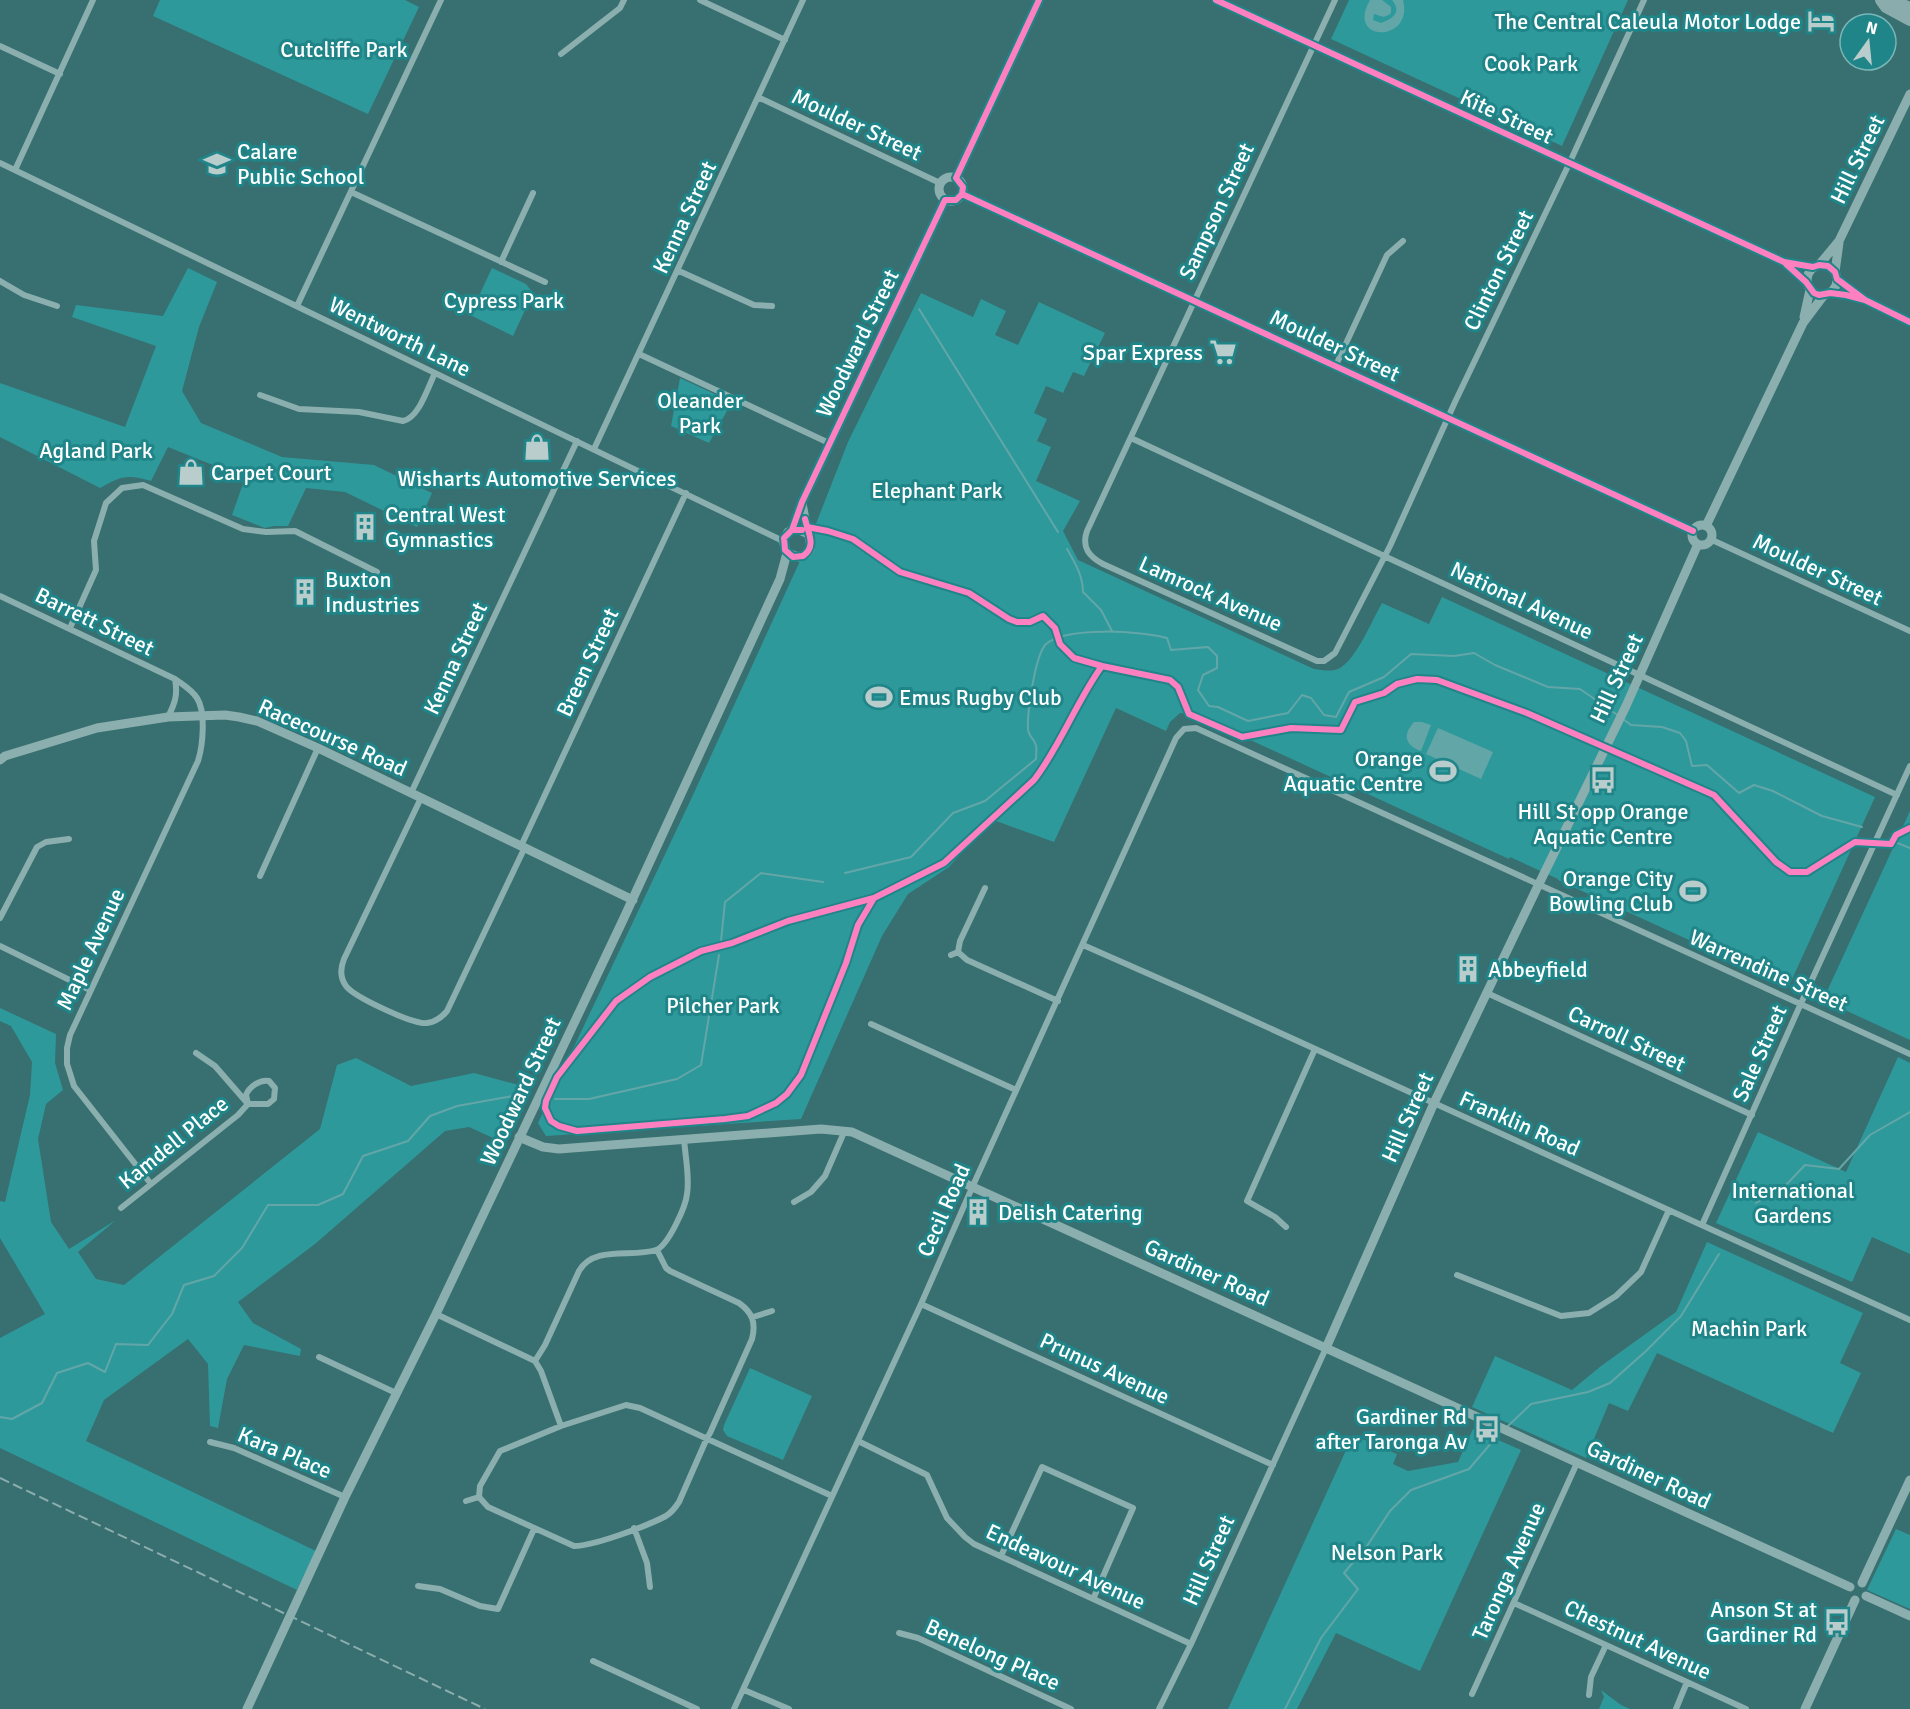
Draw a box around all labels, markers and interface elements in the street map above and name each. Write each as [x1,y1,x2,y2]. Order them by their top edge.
hotel icon: The Central Caleula Motor Lodge [1806,6,1836,36]
place label: The Central Caleula Motor Lodge [1495,8,1801,35]
north arrow [1838,12,1898,72]
text: N [1864,17,1880,40]
park label: Cutcliffe Park [280,36,408,63]
park label: Cook Park [1484,50,1578,77]
street label: Moulder Street [787,83,926,166]
street label: Kite Street [1456,83,1558,150]
street label: Hill Street [1824,110,1891,208]
place label: Calare Public School [237,138,364,190]
street label: Sampson Street [1173,138,1260,284]
school or university icon: Calare Public School [202,149,232,179]
street label: Kenna Street [647,156,722,278]
street label: Clinton Street [1458,205,1539,335]
street label: Woodward Street [810,265,905,421]
park label: Cypress Park [444,287,564,314]
street label: Wentworth Lane [325,291,475,382]
street label: Moulder Street [1265,304,1404,387]
supermarket icon: Spar Express [1208,337,1238,367]
place label: Spar Express [1083,339,1203,366]
park label: Oleander Park [657,387,743,439]
shop icon: Wisharts Automotive Services [522,432,552,462]
park label: Agland Park [39,437,153,464]
shop icon: Carpet Court [176,457,206,487]
place label: Carpet Court [211,459,332,486]
place label: Wisharts Automotive Services [398,465,676,492]
park label: Elephant Park [871,477,1003,504]
place label: Central West Gymnastics [385,501,506,553]
building icon: Central West Gymnastics [350,512,380,542]
street label: Moulder Street [1748,528,1887,611]
street label: Lamrock Avenue [1135,550,1287,637]
street label: National Avenue [1446,556,1597,645]
place label: Buxton Industries [325,566,420,618]
building icon: Buxton Industries [290,577,320,607]
street label: Barrett Street [31,581,159,662]
street label: Kenna Street [418,597,493,719]
street label: Breen Street [551,603,625,721]
street label: Hill Street [1584,629,1649,727]
sports icon: Emus Rugby Club [864,682,894,712]
place label: Emus Rugby Club [899,684,1062,711]
street label: Racecourse Road [254,693,411,782]
place label: Orange Aquatic Centre [1284,745,1423,797]
sports icon: Orange Aquatic Centre [1428,756,1458,786]
bus stop icon: Hill St opp Orange Aquatic Centre [1588,765,1618,795]
place label: Hill St opp Orange Aquatic Centre [1518,798,1688,850]
place label: Orange City Bowling Club [1549,865,1674,917]
sports icon: Orange City Bowling Club [1678,876,1708,906]
street label: Maple Avenue [50,884,130,1014]
street label: Warrendine Street [1685,923,1852,1018]
building icon: Abbeyfield [1453,954,1483,984]
place label: Abbeyfield [1488,956,1588,983]
park label: Pilcher Park [666,992,780,1019]
street label: Carroll Street [1564,1000,1690,1078]
street label: Sale Street [1726,1000,1793,1106]
street label: Woodward Street [474,1012,567,1170]
street label: Hill Street [1376,1068,1439,1166]
street label: Franklin Road [1455,1085,1584,1162]
street label: Kamdell Place [113,1090,234,1195]
street label: Cecil Road [911,1159,976,1261]
park label: International Gardens [1732,1177,1854,1229]
building icon: Delish Catering [963,1197,993,1227]
place label: Delish Catering [998,1199,1143,1226]
street label: Gardiner Road [1140,1233,1273,1312]
park label: Machin Park [1691,1315,1807,1342]
street label: Prunus Avenue [1036,1327,1174,1410]
place label: Gardiner Rd after Taronga Av [1316,1403,1467,1455]
bus stop icon: Gardiner Rd after Taronga Av [1472,1414,1502,1444]
street label: Kara Place [234,1421,336,1484]
street label: Gardiner Road [1582,1434,1715,1515]
street label: Taronga Avenue [1466,1498,1551,1644]
street label: Hill Street [1177,1511,1240,1609]
street label: Endeavour Avenue [982,1518,1150,1615]
park label: Nelson Park [1331,1539,1443,1566]
street label: Chestnut Avenue [1560,1594,1716,1685]
place label: Anson St at Gardiner Rd [1706,1596,1817,1648]
bus stop icon: Anson St at Gardiner Rd [1822,1607,1852,1637]
street label: Benelong Place [921,1613,1064,1696]

